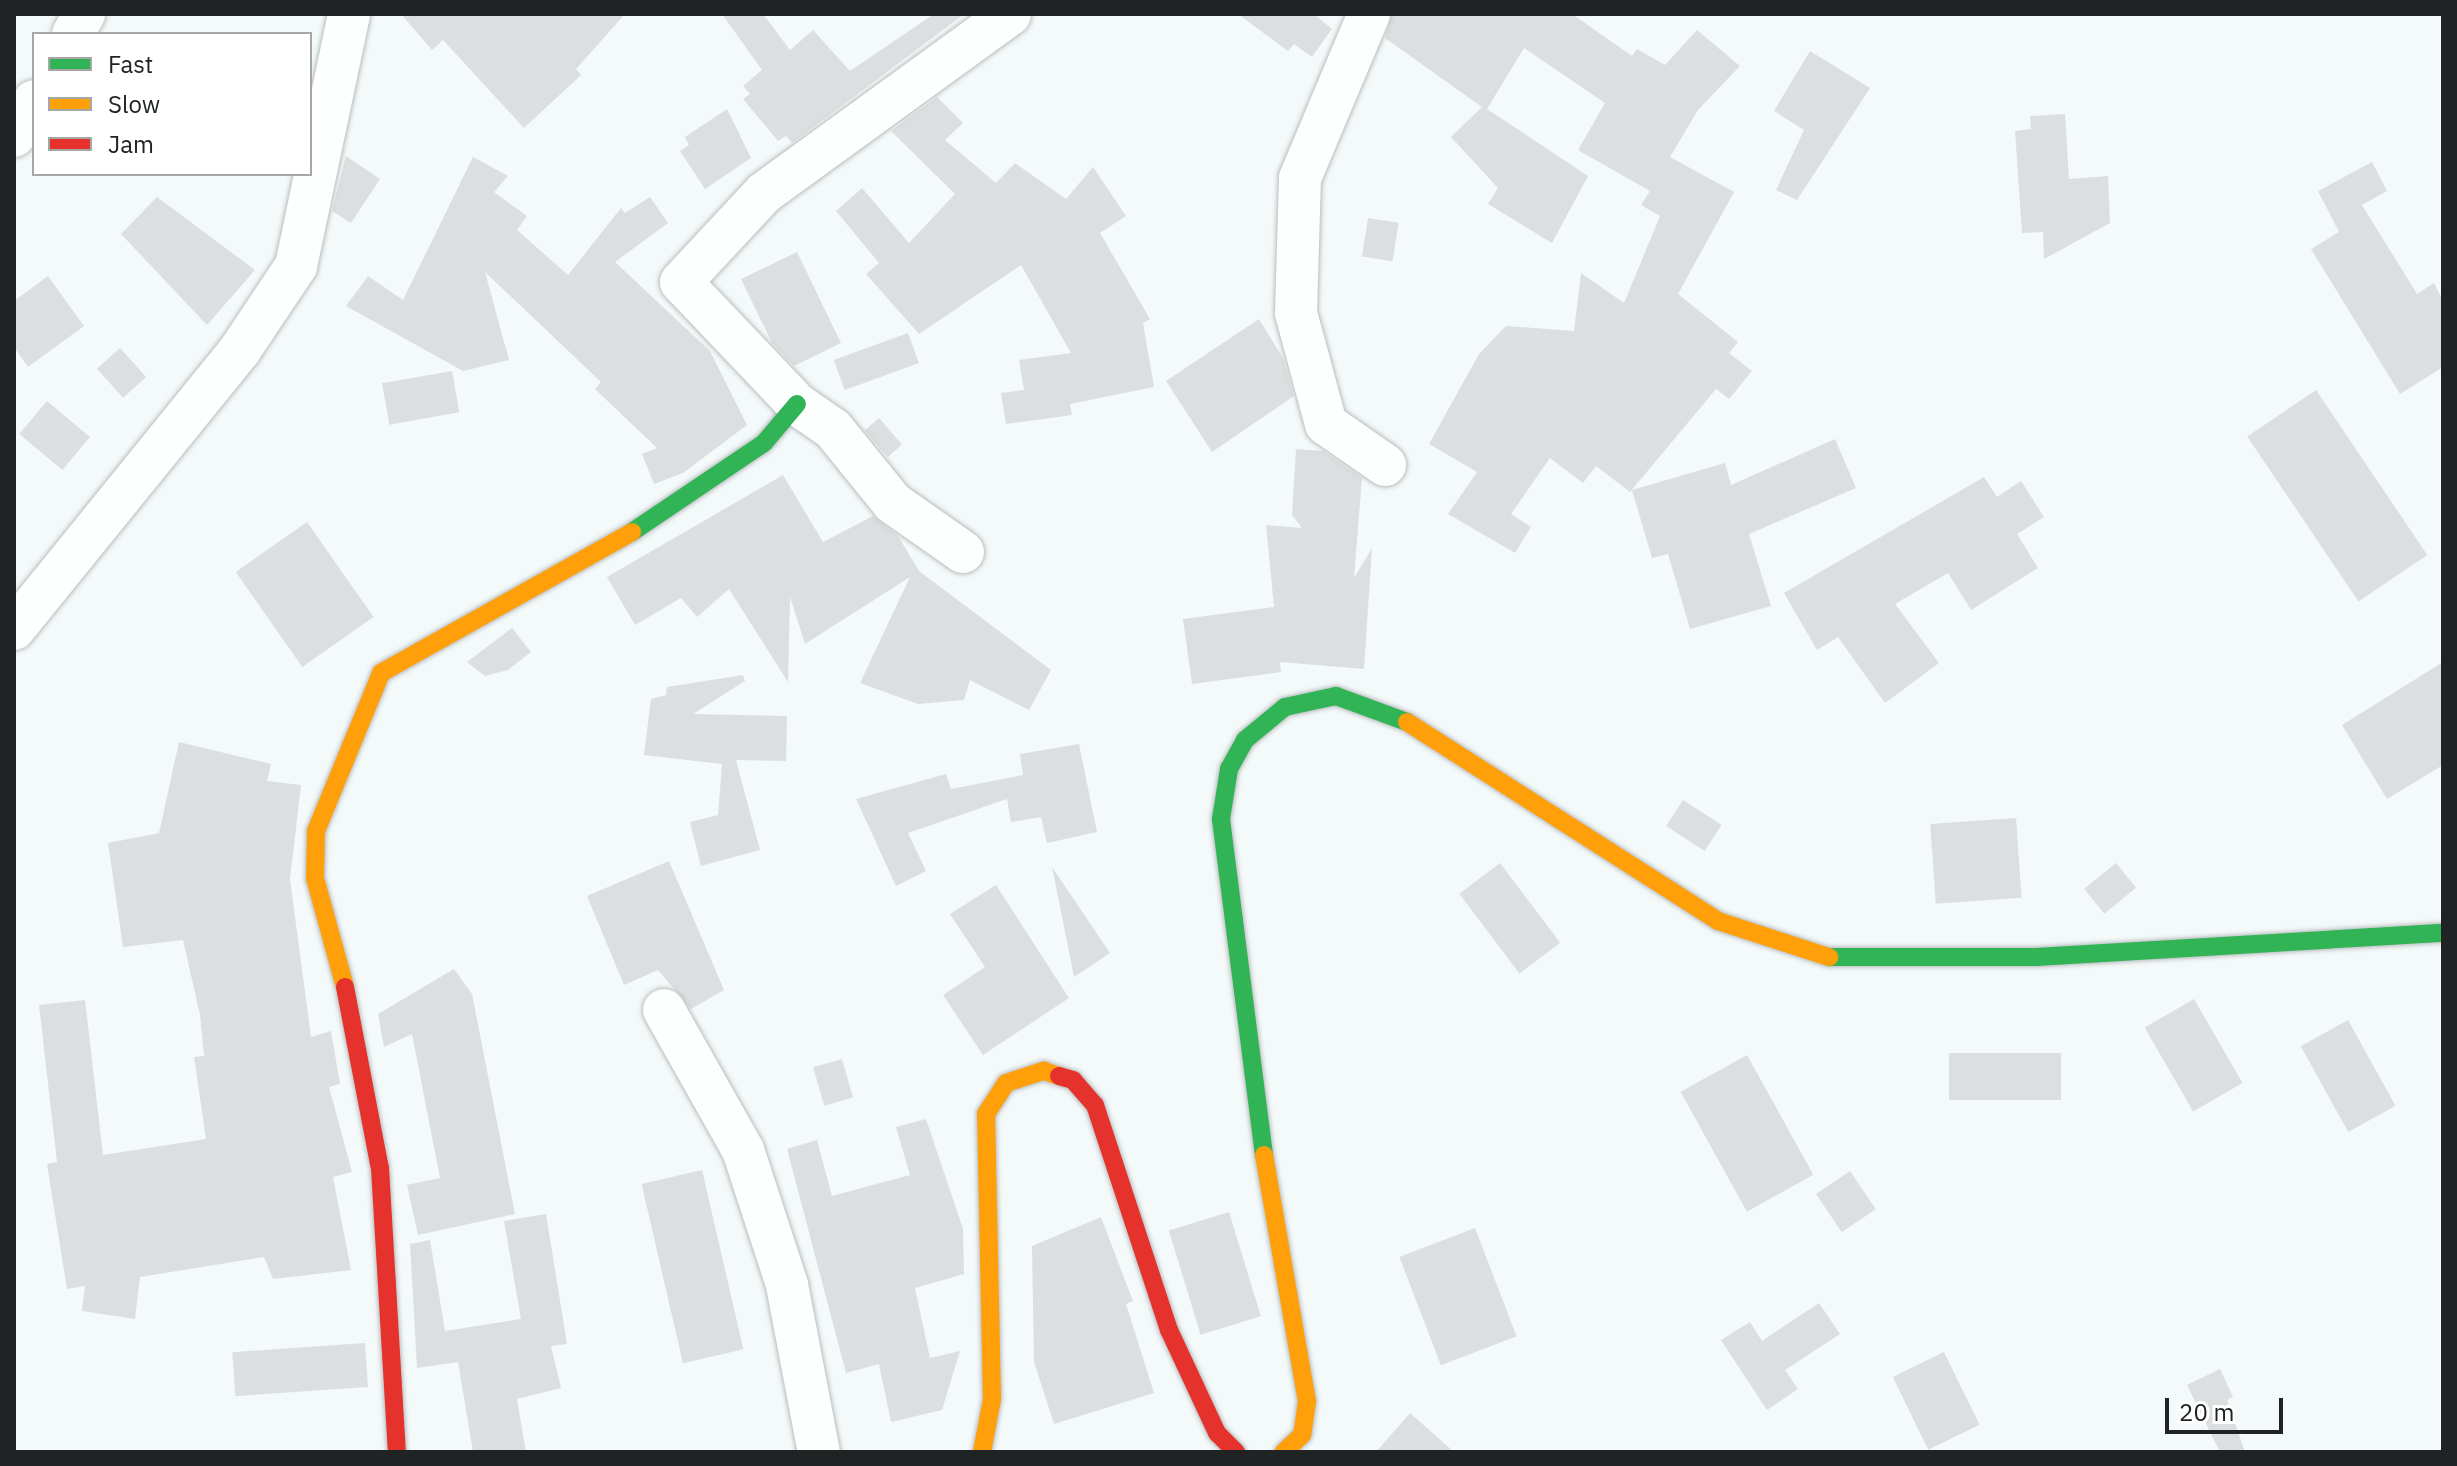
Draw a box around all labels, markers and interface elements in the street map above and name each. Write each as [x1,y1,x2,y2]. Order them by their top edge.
legend [32,32,312,176]
text: Fast [108,48,153,80]
text: Slow [108,88,160,120]
text: Jam [108,128,154,160]
scale bar [2169,1382,2287,1432]
text: 20 m [2179,1396,2234,1428]

